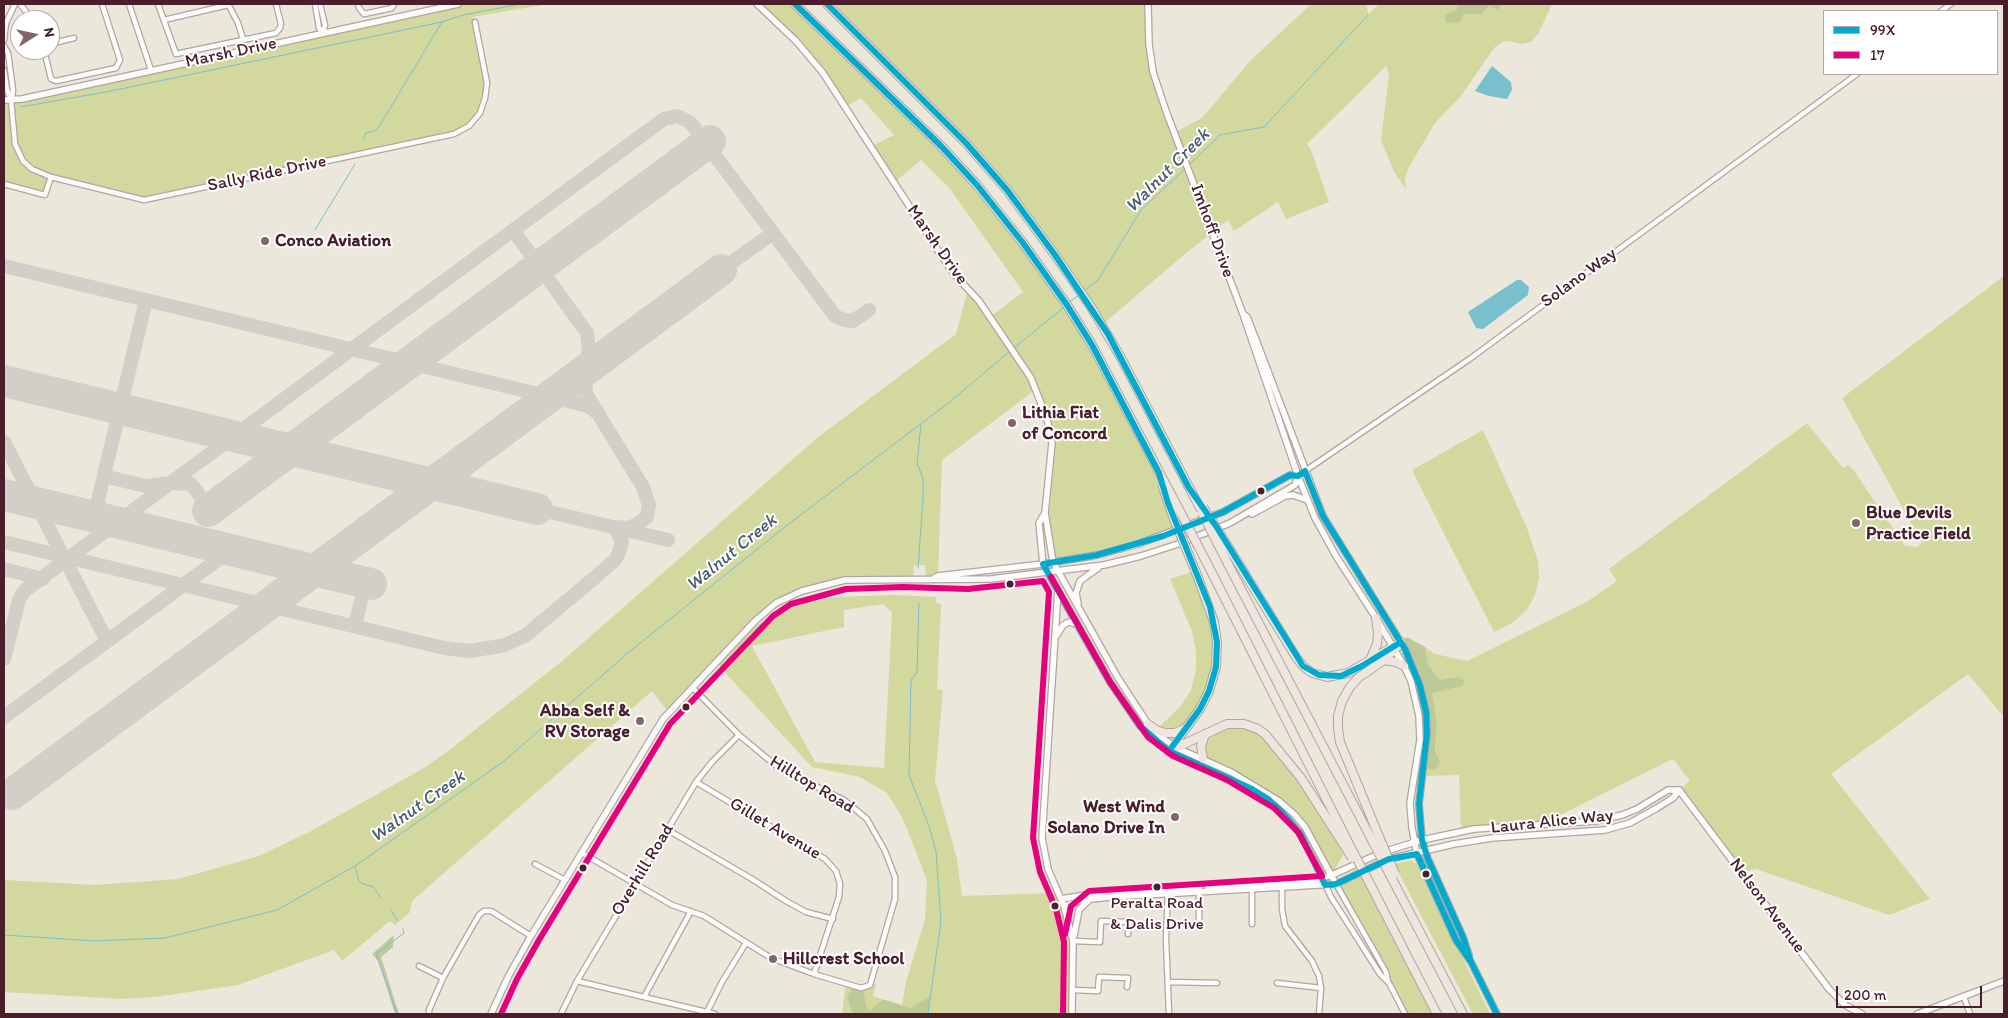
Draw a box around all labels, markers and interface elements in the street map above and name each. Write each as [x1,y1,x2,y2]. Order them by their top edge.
north arrow [10,10,60,60]
legend [1823,10,1998,75]
text: 99X [1870,21,1895,39]
text: N [40,26,58,39]
street label: Marsh Drive [183,33,279,73]
text: 17 [1870,46,1884,64]
water label: Walnut Creek [1121,124,1215,218]
street label: Sally Ride Drive [206,151,328,197]
street label: Imhoff Drive [1185,181,1239,281]
street label: Marsh Drive [902,201,972,289]
place label: Conco Aviation [275,230,391,252]
marker: Conco Aviation [259,235,271,247]
street label: Solano Way [1537,243,1621,313]
place label: Lithia Fiat of Concord [1022,402,1107,444]
marker: Lithia Fiat of Concord [1006,417,1018,429]
unlabelled marker [1256,486,1266,496]
place label: Blue Devils Practice Field [1866,502,1971,544]
water label: Walnut Creek [682,509,782,597]
marker: Blue Devils Practice Field [1850,517,1862,529]
unlabelled marker [1005,579,1015,589]
place label: Abba Self & RV Storage [540,700,630,742]
unlabelled marker [681,702,691,712]
marker: Abba Self & RV Storage [634,715,646,727]
street label: Hilltop Road [766,751,858,819]
water label: Walnut Creek [366,766,470,848]
street label: Gillet Avenue [725,793,825,865]
place label: West Wind Solano Drive In [1047,796,1165,839]
street label: Laura Alice Way [1490,805,1614,839]
marker: West Wind Solano Drive In [1169,811,1181,823]
street label: Overhill Road [607,820,679,920]
street label: Nelson Avenue [1724,854,1810,958]
unlabelled marker [578,863,588,873]
unlabelled marker [1421,869,1431,879]
marker: Peralta Road & Dalis Drive [1152,882,1162,892]
place label: Peralta Road & Dalis Drive [1110,894,1204,934]
unlabelled marker [1050,901,1060,911]
place label: Hillcrest School [783,948,904,970]
marker: Hillcrest School [767,953,779,965]
scale bar [1838,976,1984,1008]
text: 200 m [1844,986,1886,1004]

